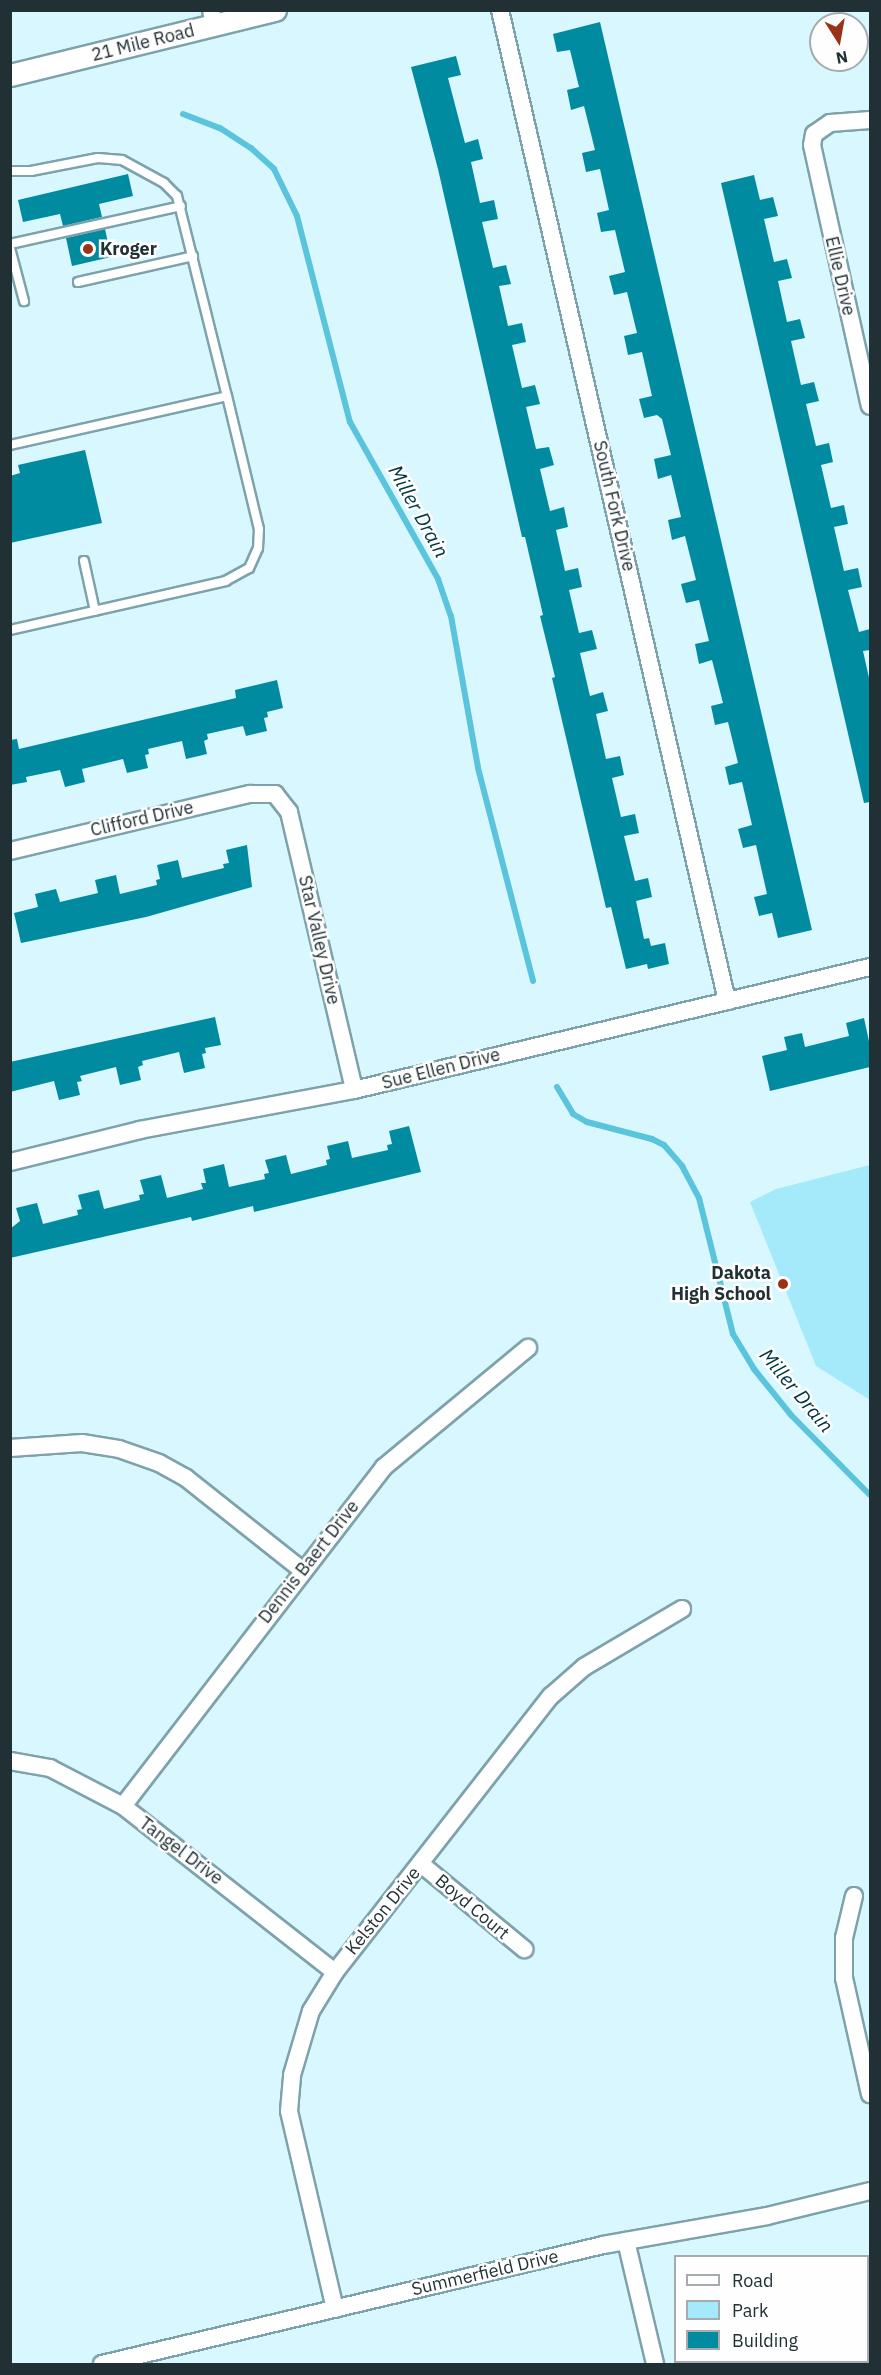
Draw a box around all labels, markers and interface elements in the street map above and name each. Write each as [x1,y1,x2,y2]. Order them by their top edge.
north arrow [809,12,869,72]
street label: 21 Mile Road [89,20,197,66]
text: N [834,47,850,69]
street label: Ellie Drive [820,234,860,318]
place label: Kroger [100,238,157,260]
marker: Kroger [81,242,95,256]
street label: South Fork Drive [588,439,640,573]
water label: Miller Drain [384,461,454,561]
street label: Clifford Drive [88,797,196,841]
street label: Star Valley Drive [294,873,344,1007]
street label: Sue Ellen Drive [380,1044,502,1094]
place label: Dakota High School [671,1263,771,1306]
marker: Dakota High School [776,1277,790,1291]
water label: Miller Drain [755,1343,839,1437]
street label: Dennis Baert Drive [254,1496,364,1628]
street label: Tangel Drive [135,1813,227,1889]
street label: Kelston Drive [341,1863,425,1959]
street label: Boyd Court [431,1870,513,1944]
street label: Summerfield Drive [409,2246,561,2300]
legend [674,2255,869,2363]
text: Road [732,2269,773,2292]
text: Park [732,2299,768,2322]
text: Building [732,2329,798,2352]

